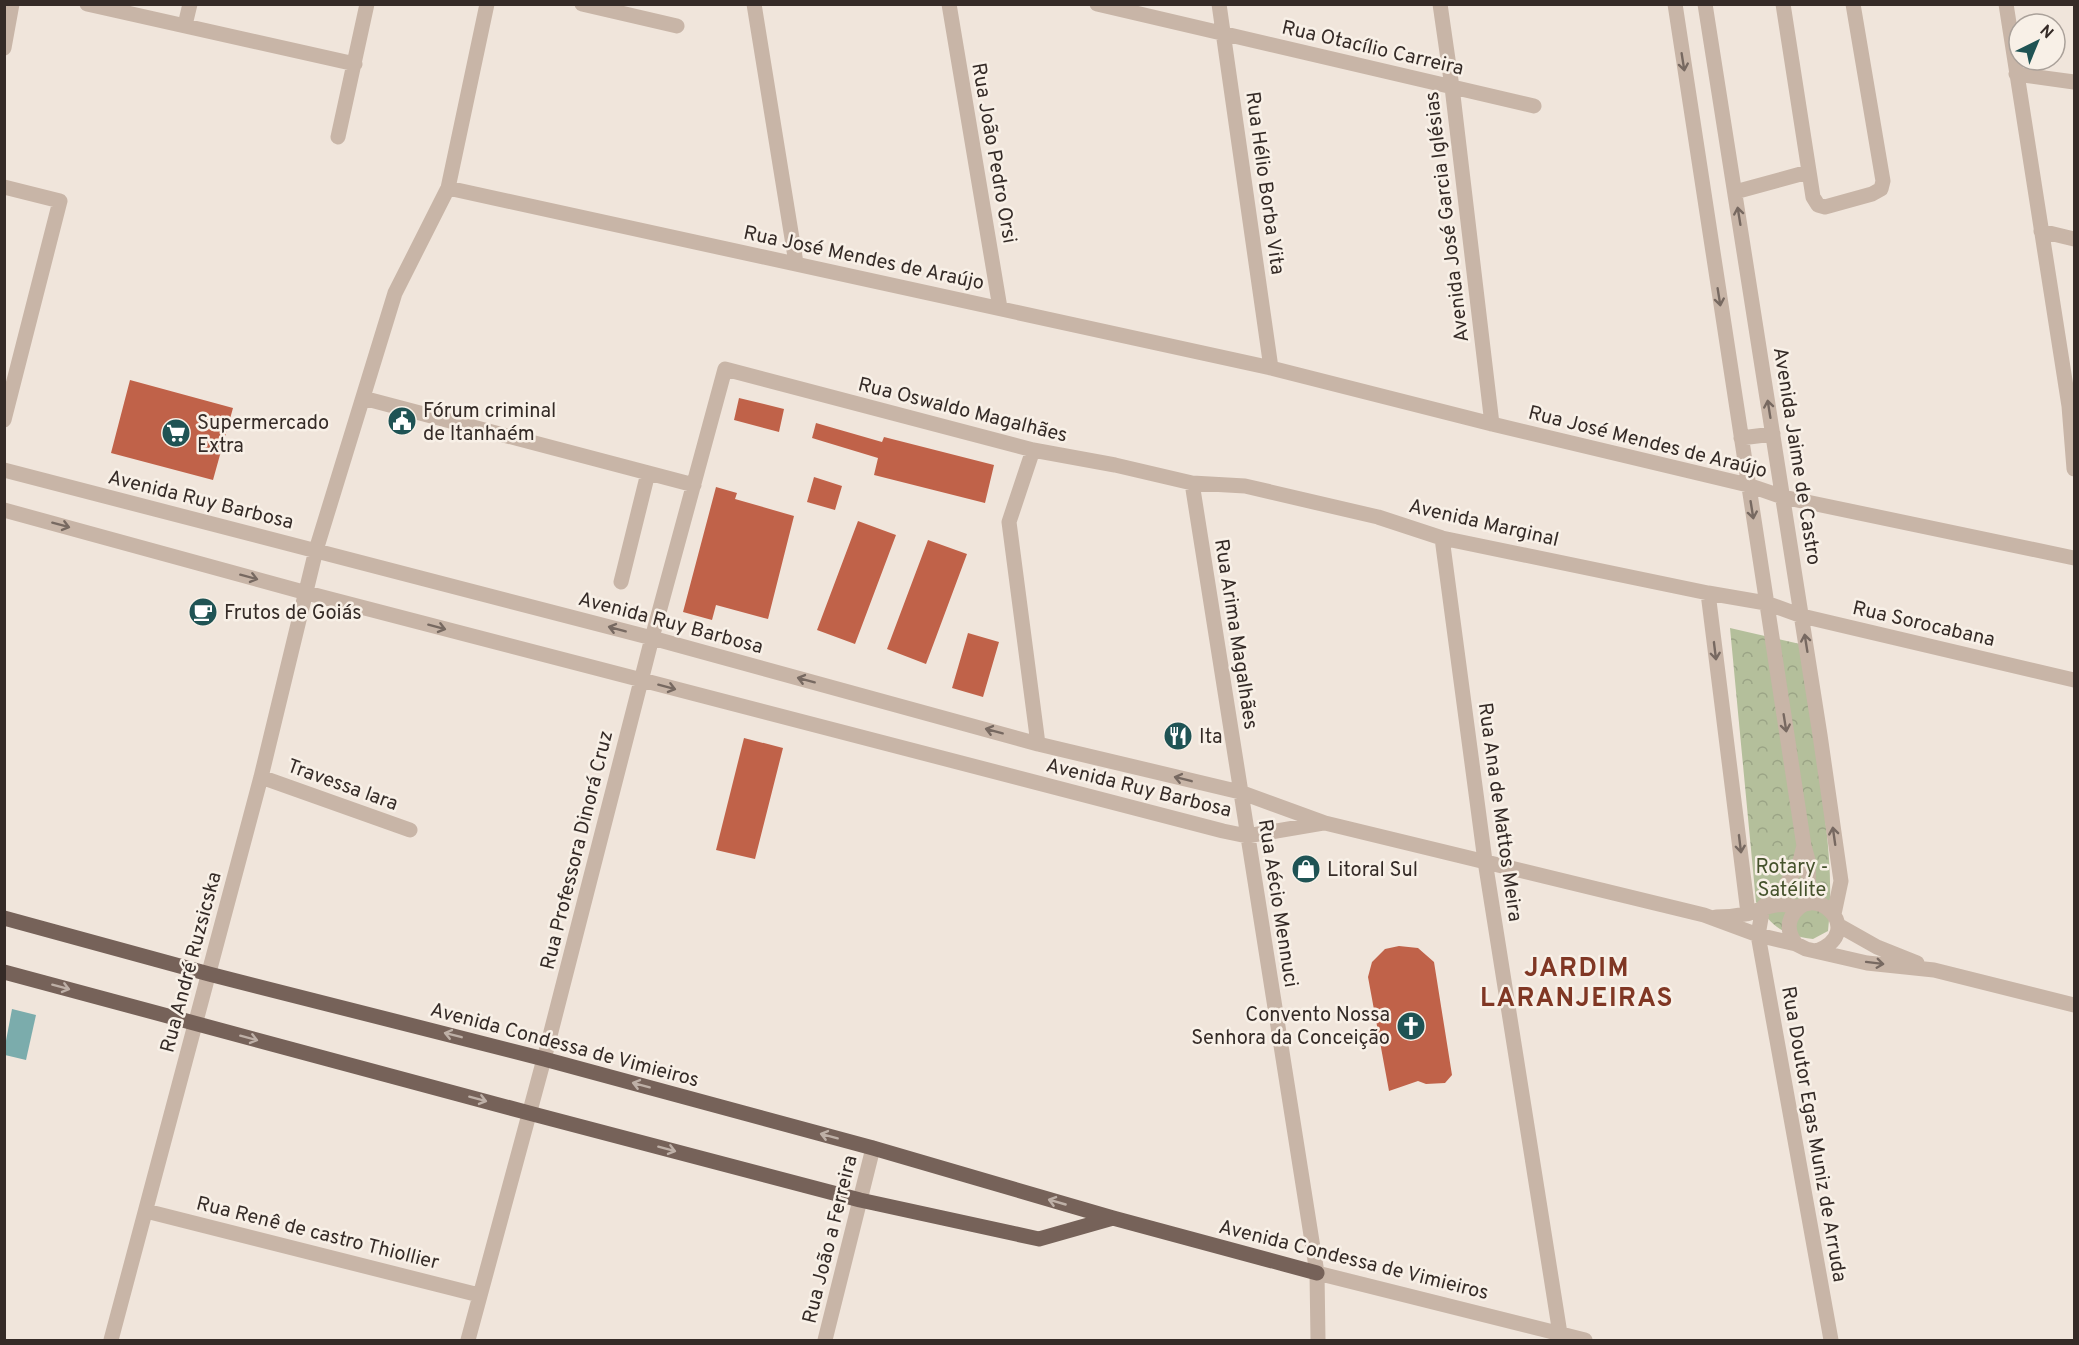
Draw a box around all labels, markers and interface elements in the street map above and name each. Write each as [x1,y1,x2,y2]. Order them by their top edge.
north arrow [2007,12,2067,72]
street label: Rua Otacílio Carreira [1279,15,1466,83]
text: N [2035,21,2057,44]
one-way arrow [1678,52,1689,72]
street label: Rua João Pedro Orsi [964,61,1022,246]
street label: Rua Hélio Borba Vita [1238,90,1290,276]
street label: Avenida José Garcia Iglésias [1420,90,1476,344]
one-way arrow [1733,207,1744,227]
street label: Rua José Mendes de Araújo [741,221,986,297]
one-way arrow [1714,286,1725,306]
street label: Avenida Jaime de Castro [1766,346,1826,567]
street label: Rua Oswaldo Magalhães [855,372,1070,450]
place label: Fórum criminal de Itanhaém [423,399,556,448]
one-way arrow [1763,399,1774,419]
street label: Rua José Mendes de Araújo [1525,401,1770,485]
public building icon: Fórum criminal de Itanhaém [386,405,418,437]
place label: Supermercado Extra [197,411,329,460]
supermarket icon: Supermercado Extra [160,417,192,449]
street label: Avenida Ruy Barbosa [105,465,296,537]
street label: Avenida Marginal [1406,494,1561,554]
one-way arrow [1747,500,1758,519]
one-way arrow [51,520,70,531]
street label: Rua Arima Magalhães [1207,537,1263,731]
one-way arrow [239,572,258,583]
street label: Avenida Ruy Barbosa [575,587,766,661]
cafe icon: Frutos de Goiás [187,596,219,628]
street label: Rua Sorocabana [1850,596,1997,654]
place label: Frutos de Goiás [224,601,362,627]
one-way arrow [428,622,447,633]
one-way arrow [608,623,627,634]
one-way arrow [1800,634,1811,653]
one-way arrow [1710,640,1721,660]
one-way arrow [797,674,816,685]
one-way arrow [657,682,676,693]
street label: Rua Ana de Mattos Meira [1471,701,1527,923]
one-way arrow [1780,712,1791,732]
restaurant icon: Ita [1162,720,1194,752]
one-way arrow [985,725,1004,737]
place label: Ita [1199,725,1223,751]
street label: Rua Professora Dinorá Cruz [536,728,620,973]
street label: Avenida Ruy Barbosa [1043,753,1234,825]
street label: Travessa Iara [283,754,401,818]
one-way arrow [1174,773,1193,785]
street label: Rua Aécio Mennuci [1251,817,1303,989]
one-way arrow [1829,826,1840,846]
one-way arrow [1734,834,1745,853]
shop icon: Litoral Sul [1290,853,1322,885]
park label: Rotary - Satélite [1755,855,1829,904]
place label: Litoral Sul [1327,858,1418,884]
street label: Rua André Ruzsicska [155,869,229,1056]
district label: JARDIM LARANJEIRAS [1480,953,1674,1016]
one-way arrow [1864,958,1884,969]
one-way arrow [51,982,70,993]
street label: Rua Doutor Egas Muniz de Arruda [1774,984,1852,1284]
street label: Avenida Condessa de Vimieiros [427,997,702,1094]
place label: Convento Nossa Senhora da Conceição [1191,1003,1390,1052]
church icon: Convento Nossa Senhora da Conceição [1395,1010,1427,1042]
one-way arrow [443,1029,462,1041]
one-way arrow [239,1032,258,1044]
one-way arrow [632,1079,651,1090]
one-way arrow [468,1094,487,1106]
one-way arrow [820,1130,839,1141]
one-way arrow [657,1144,676,1155]
street label: Rua João a Ferreira [797,1153,864,1326]
street label: Rua Renê de castro Thiollier [193,1191,442,1277]
one-way arrow [1048,1196,1067,1207]
street label: Avenida Condessa de Vimieiros [1216,1215,1491,1307]

